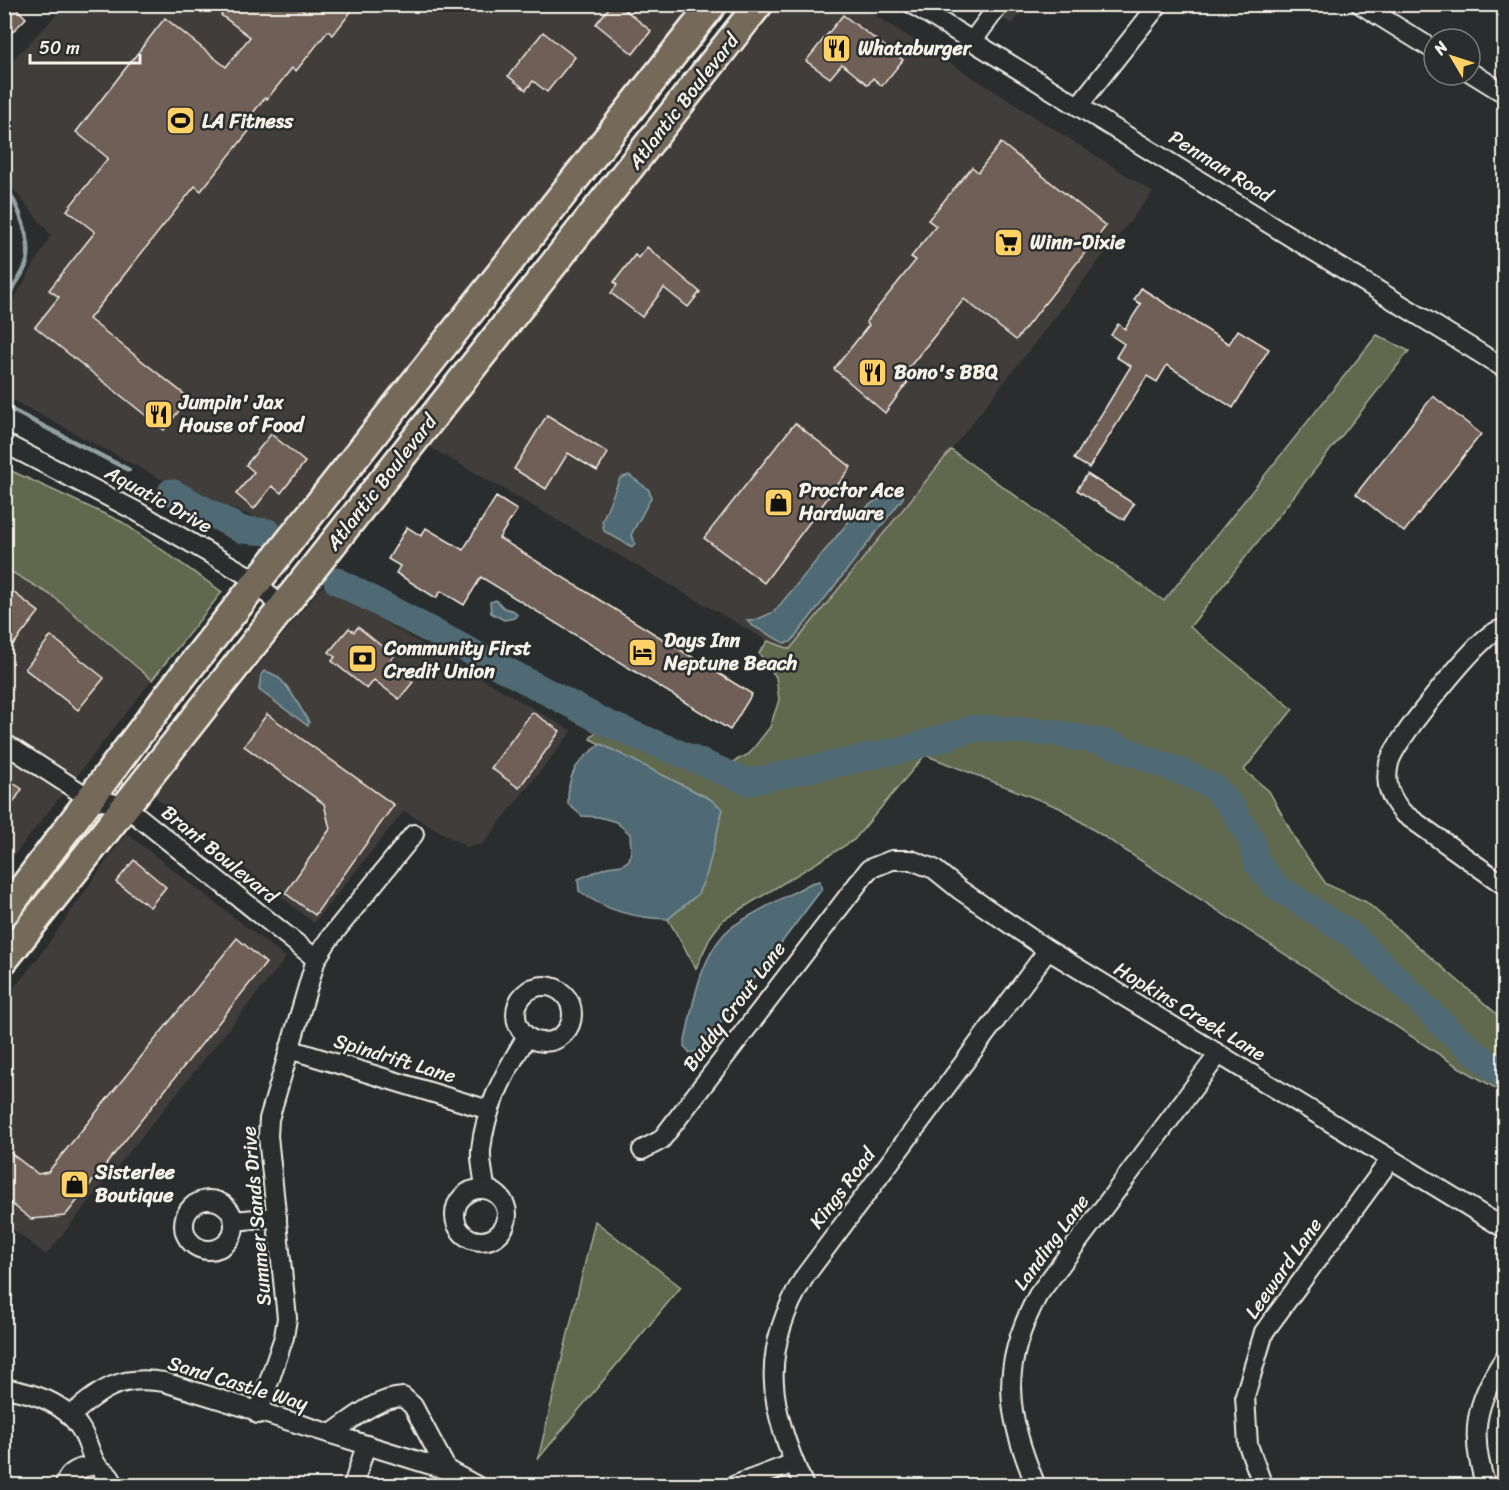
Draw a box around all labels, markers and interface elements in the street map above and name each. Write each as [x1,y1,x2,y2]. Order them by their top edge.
street label: Atlantic Boulevard [618,24,749,178]
scale bar [30,27,140,65]
north arrow [1422,27,1482,87]
place label: Whataburger [858,31,973,66]
text: 50 m [39,32,80,64]
restaurant icon: Whataburger [821,32,853,64]
text: N [1425,34,1456,62]
place label: LA Fitness [202,104,294,139]
sports icon: LA Fitness [165,105,197,137]
street label: Penman Road [1162,121,1281,213]
place label: Winn-Dixie [1030,225,1126,260]
supermarket icon: Winn-Dixie [993,226,1025,258]
place label: Bono's BBQ [894,355,998,390]
restaurant icon: Bono's BBQ [857,356,889,388]
place label: Jumpin' Jax House of Food [178,385,306,443]
restaurant icon: Jumpin' Jax House of Food [142,398,174,430]
street label: Atlantic Boulevard [316,405,447,559]
street label: Aquatic Drive [98,455,219,543]
place label: Proctor Ace Hardware [798,473,904,531]
shop icon: Proctor Ace Hardware [762,486,794,518]
place label: Days Inn Neptune Beach [663,623,798,681]
place label: Community First Credit Union [383,631,532,689]
hotel icon: Days Inn Neptune Beach [627,636,659,668]
bank icon: Community First Credit Union [347,643,379,675]
street label: Brant Boulevard [153,796,287,914]
street label: Buddy Crout Lane [674,934,795,1079]
street label: Hopkins Creek Lane [1107,952,1273,1071]
street label: Spindrift Lane [329,1023,460,1094]
street label: Summer Sands Drive [231,1125,282,1307]
street label: Kings Road [800,1139,886,1237]
place label: Sisterlee Boutique [94,1155,176,1213]
shop icon: Sisterlee Boutique [58,1168,90,1200]
street label: Landing Lane [1004,1186,1099,1298]
street label: Leeward Lane [1235,1210,1332,1327]
street label: Sand Castle Way [163,1346,313,1422]

